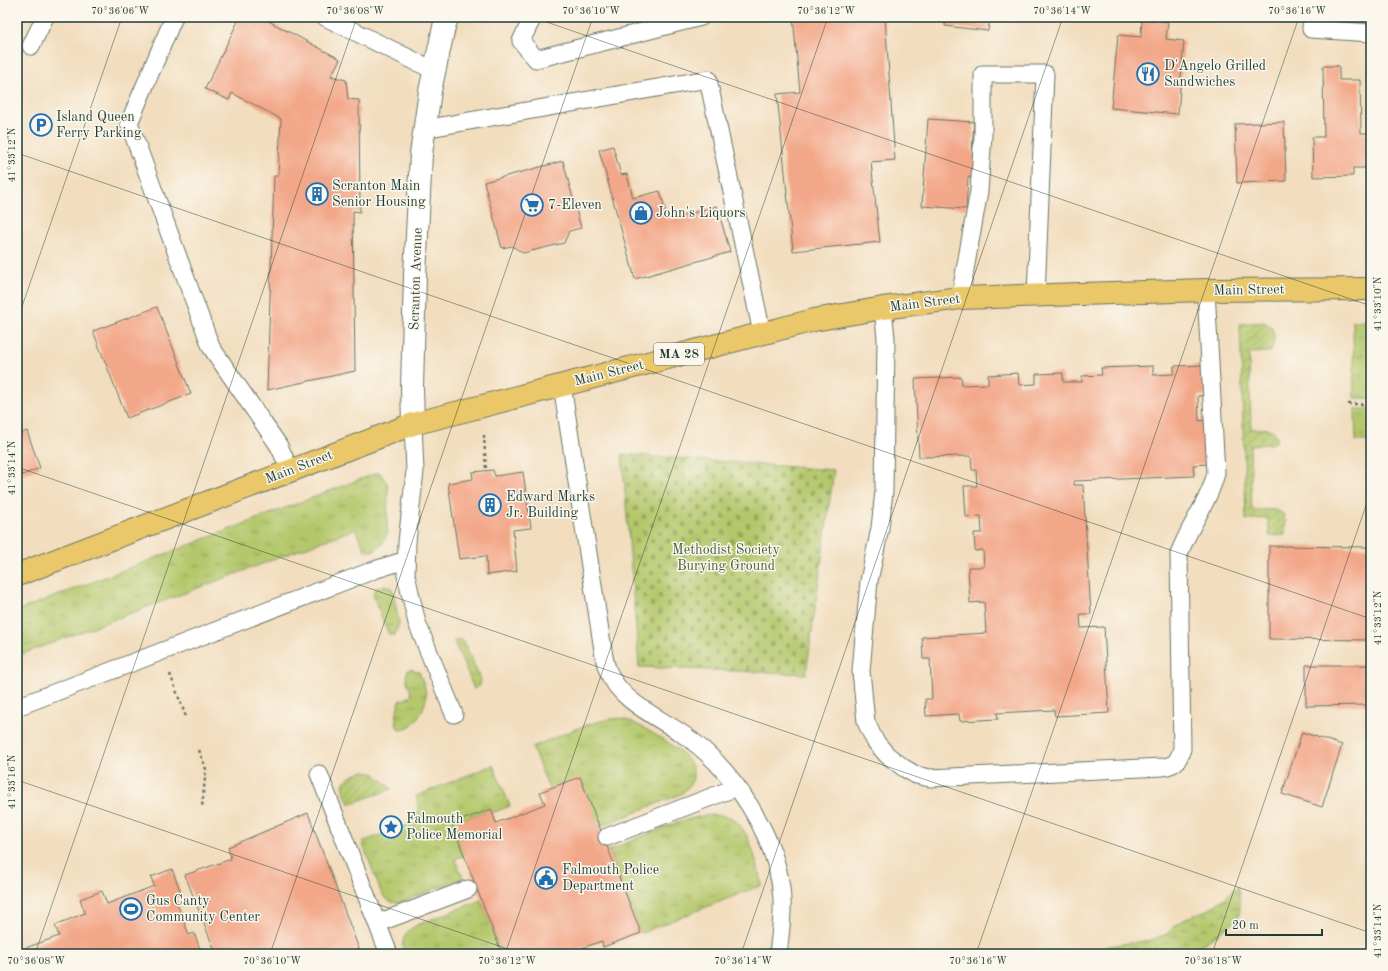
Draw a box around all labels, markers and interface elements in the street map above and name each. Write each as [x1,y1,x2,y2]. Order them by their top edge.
text: 70°36'06"W [91,6,149,16]
text: 70°36'08"W [326,6,384,16]
text: 70°36'10"W [562,6,620,16]
text: 70°36'12"W [797,6,855,16]
text: 70°36'14"W [1033,6,1091,16]
text: 70°36'16"W [1268,6,1326,16]
place label: D'Angelo Grilled Sandwiches [1164,59,1266,89]
restaurant icon: D'Angelo Grilled Sandwiches [1135,61,1161,87]
place label: Island Queen Ferry Parking [56,110,142,140]
parking icon: Island Queen Ferry Parking [28,112,54,138]
text: 41°33'12"N [7,127,17,182]
place label: Scranton Main Senior Housing [332,179,426,209]
building icon: Scranton Main Senior Housing [304,181,330,207]
supermarket icon: 7-Eleven [519,192,545,218]
place label: 7-Eleven [548,198,602,212]
shop icon: John's Liquors [628,200,654,226]
place label: John's Liquors [656,206,745,220]
street label: Scranton Avenue [407,227,425,331]
text: 41°33'10"N [1373,276,1383,331]
street label: Main Street [1213,282,1285,298]
street label: Main Street [889,292,961,314]
road number: MA 28 [654,343,704,365]
street label: Main Street [573,358,645,388]
text: 41°33'14"N [7,440,17,495]
street label: Main Street [263,448,335,486]
place label: Edward Marks Jr. Building [506,490,595,520]
building icon: Edward Marks Jr. Building [477,492,503,518]
park label: Methodist Society Burying Ground [672,543,781,573]
text: 41°33'12"N [1373,590,1383,645]
text: 41°33'16"N [7,754,17,809]
place label: Falmouth Police Memorial [406,812,502,842]
place icon: Falmouth Police Memorial [378,814,404,840]
place label: Falmouth Police Department [562,863,659,893]
public building icon: Falmouth Police Department [533,865,559,891]
place label: Gus Canty Community Center [146,894,260,924]
sports icon: Gus Canty Community Center [118,896,144,922]
text: 41°33'14"N [1373,903,1383,958]
scale bar [1226,911,1322,937]
text: 20 m [1232,920,1259,932]
text: 70°36'08"W [7,956,65,966]
text: 70°36'10"W [243,956,301,966]
text: 70°36'12"W [478,956,536,966]
text: 70°36'14"W [714,956,772,966]
text: 70°36'16"W [949,956,1007,966]
text: 70°36'18"W [1184,956,1242,966]

